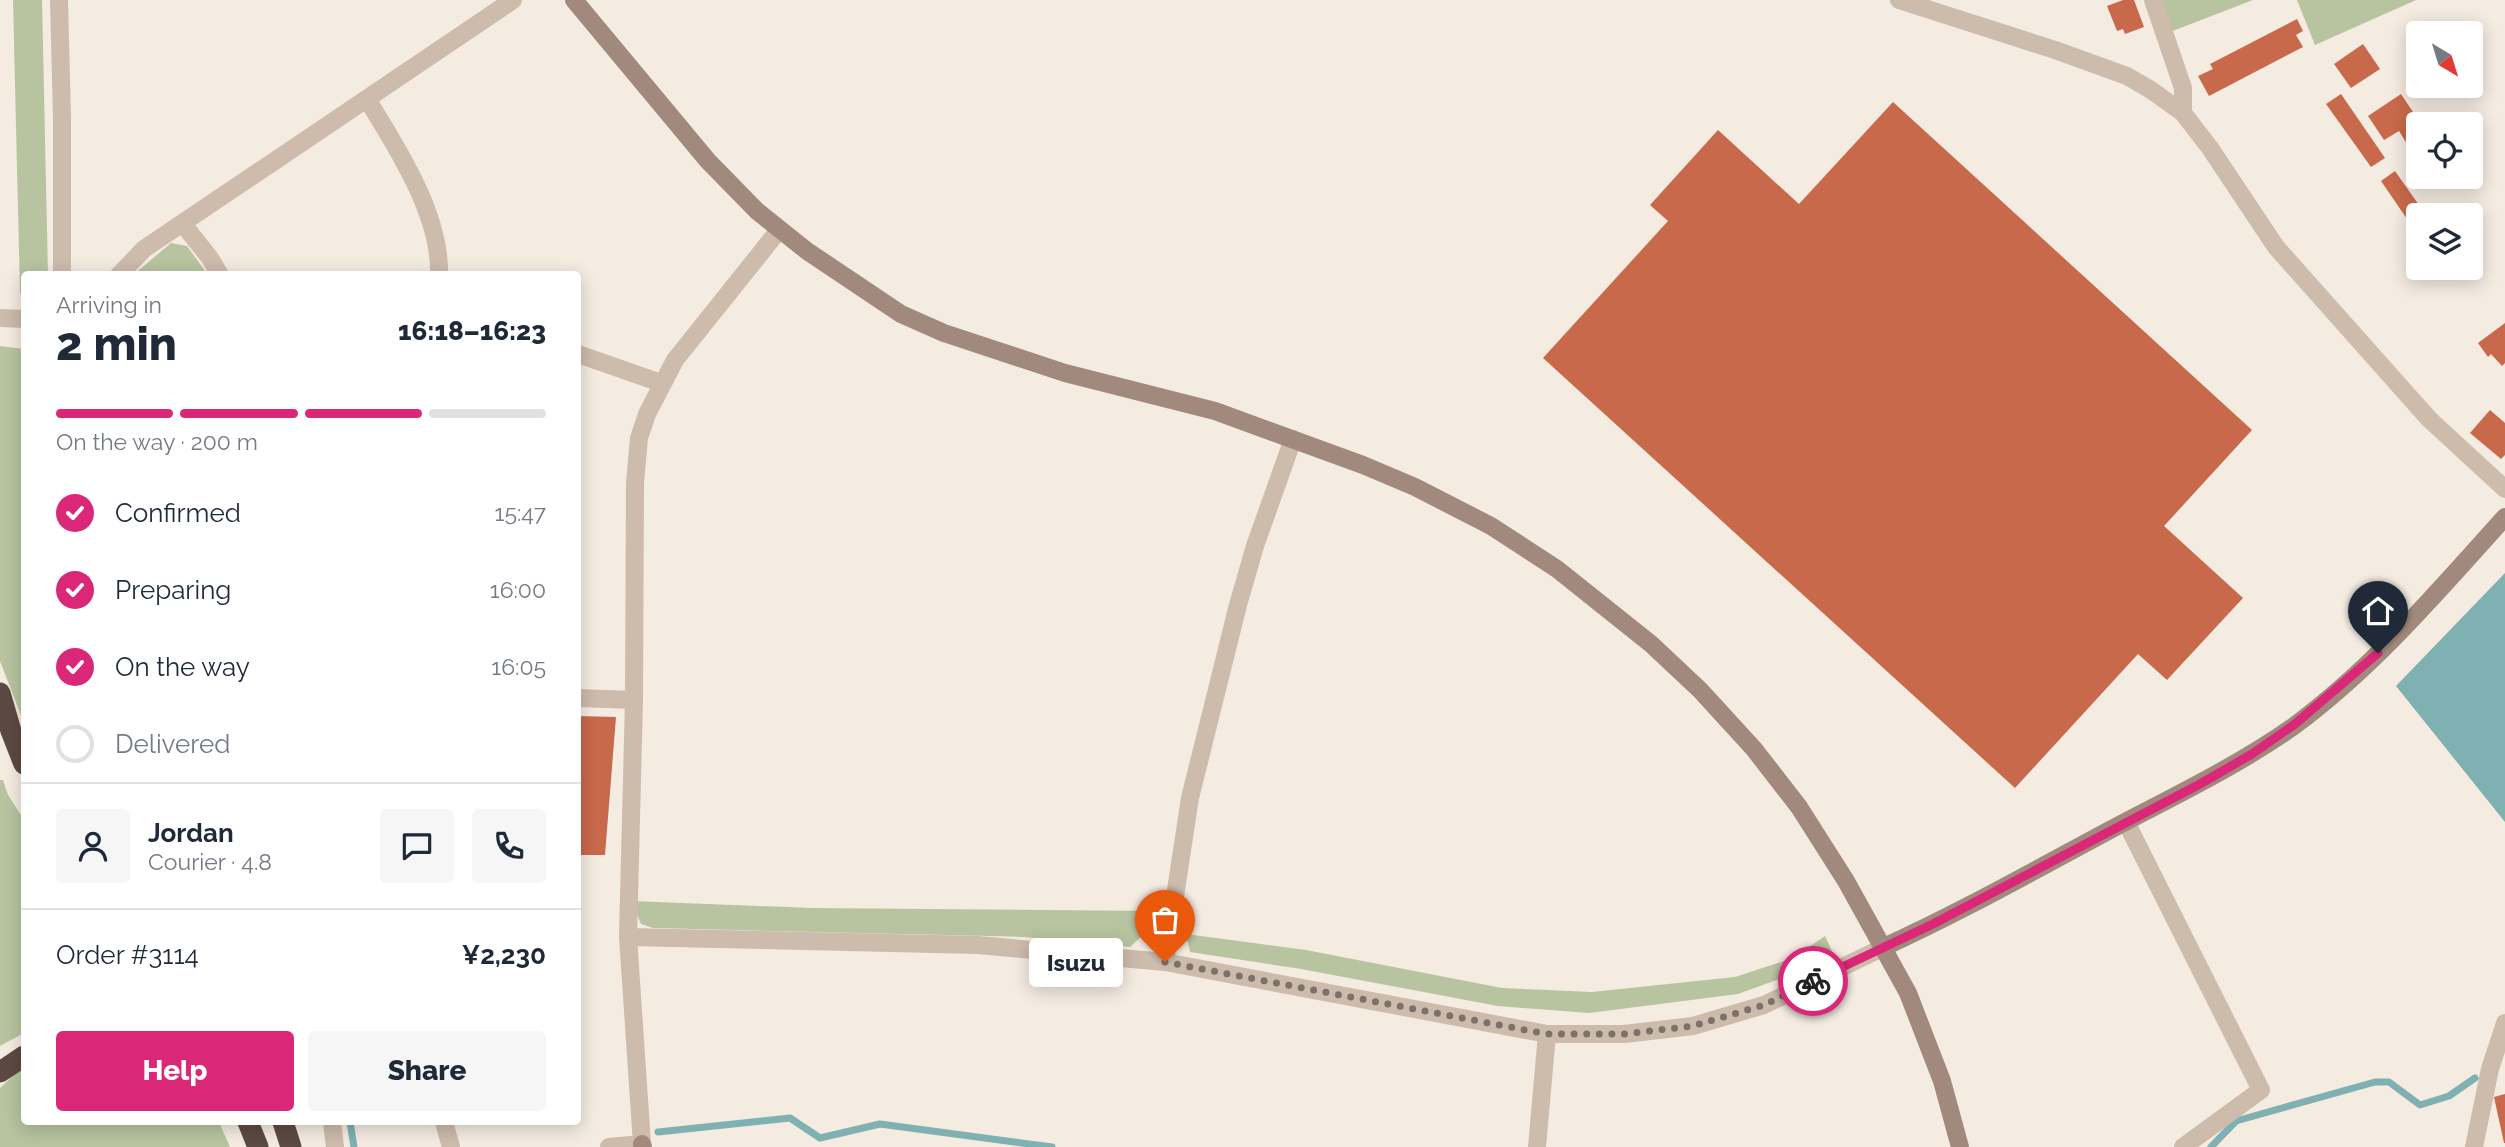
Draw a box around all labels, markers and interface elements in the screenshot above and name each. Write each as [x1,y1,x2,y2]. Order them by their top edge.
north arrow [2406,21,2483,98]
map controls [2406,21,2483,280]
button: locate [2406,112,2483,189]
button: layers [2406,203,2483,280]
text: Arriving in [56,291,162,318]
text: 16:18–16:23 [398,316,546,346]
text: 2 min [56,317,177,371]
text: On the way · 200 m [56,428,258,455]
icon: check [56,494,94,532]
text: Confirmed [115,498,241,528]
text: 15:47 [495,499,546,526]
icon: check [56,571,94,609]
text: Preparing [115,575,231,605]
text: 16:00 [490,576,546,603]
pin [2348,581,2408,653]
icon: home [2359,592,2397,630]
icon: check [56,648,94,686]
text: On the way [115,652,250,682]
text: 16:05 [491,653,546,680]
text: Delivered [115,729,230,759]
button: person [56,809,130,883]
button: chat [380,809,454,883]
button: phone [472,809,546,883]
text: Jordan [148,818,234,848]
text: Courier · 4.8 [148,848,272,875]
pin [1135,890,1195,962]
icon: bag [1146,901,1184,939]
callout: Isuzu [1028,937,1123,986]
text: Order #3114 [56,940,199,970]
text: ¥2,230 [462,940,546,970]
courier [1778,946,1848,1016]
text: Isuzu [1047,949,1105,976]
icon: bike [1794,962,1832,1000]
button: Help [56,1031,294,1111]
button: Share [308,1031,546,1111]

